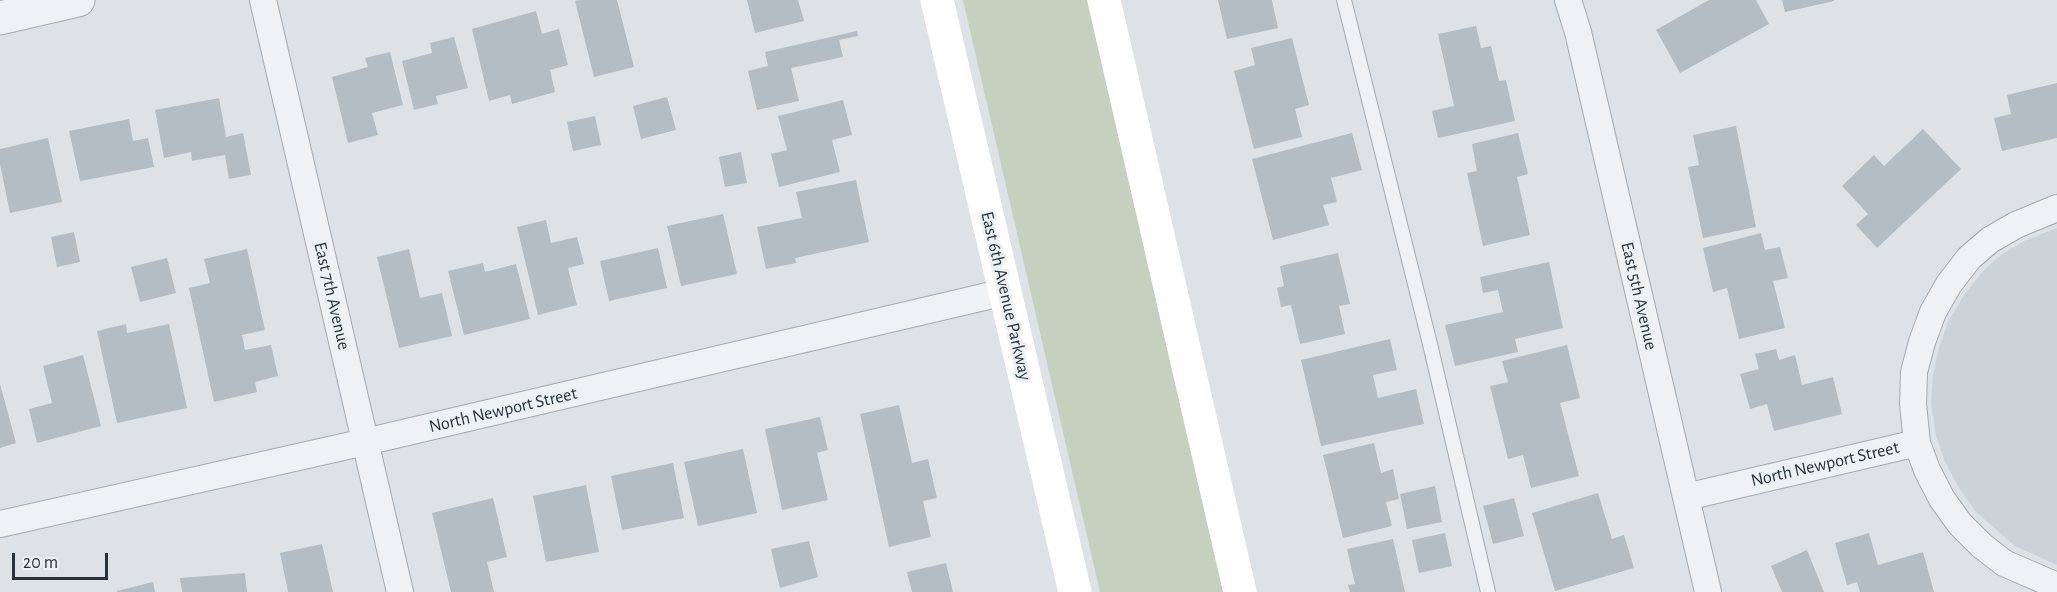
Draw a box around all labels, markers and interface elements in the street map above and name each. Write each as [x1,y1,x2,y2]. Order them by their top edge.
street label: East 6th Avenue Parkway [976,209,1036,383]
street label: East 7th Avenue [309,240,355,352]
street label: East 5th Avenue [1616,240,1662,352]
street label: North Newport Street [427,382,579,438]
street label: North Newport Street [1749,436,1901,492]
scale bar [15,541,111,579]
text: 20 m [23,554,58,572]

